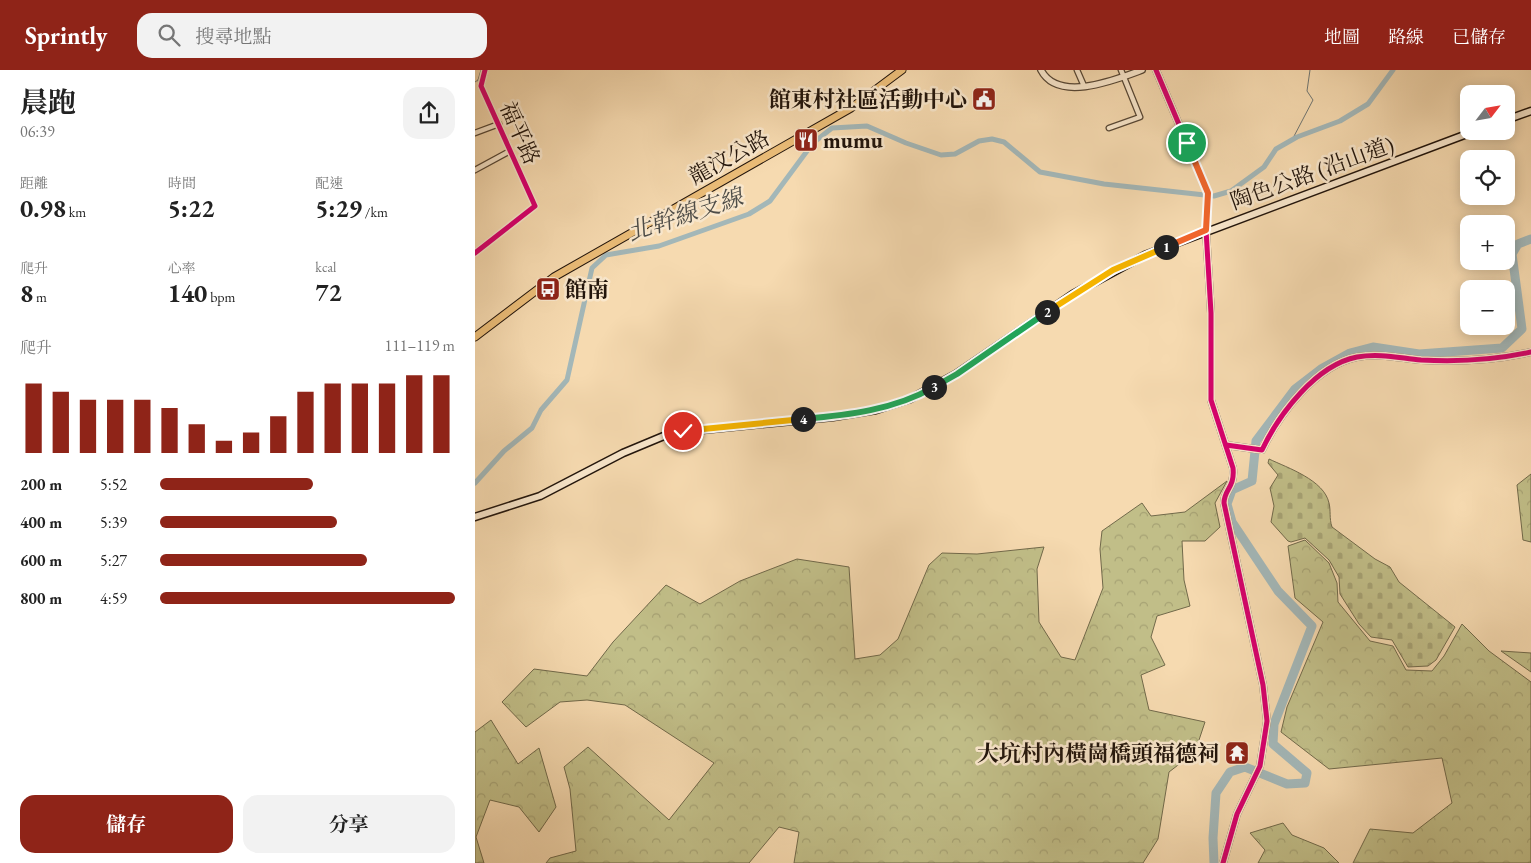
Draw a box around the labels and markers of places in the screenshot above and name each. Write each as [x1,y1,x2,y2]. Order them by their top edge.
place label: 館東村社區活動中心 [769,85,967,114]
public building icon: 館東村社區活動中心 [971,86,997,112]
pin [1166,122,1208,164]
place label: mumu [823,126,883,155]
restaurant icon: mumu [793,127,819,153]
pin: 1 [1153,234,1179,260]
place label: 館南 [565,275,609,304]
bus stop icon: 館南 [535,276,561,302]
pin: 2 [1035,300,1059,324]
pin: 3 [921,374,947,400]
pin: 4 [791,406,815,432]
pin [662,410,704,452]
place label: 大坑村內橫崗橋頭福德祠 [977,739,1219,768]
temple icon: 大坑村內橫崗橋頭福德祠 [1224,740,1250,766]

